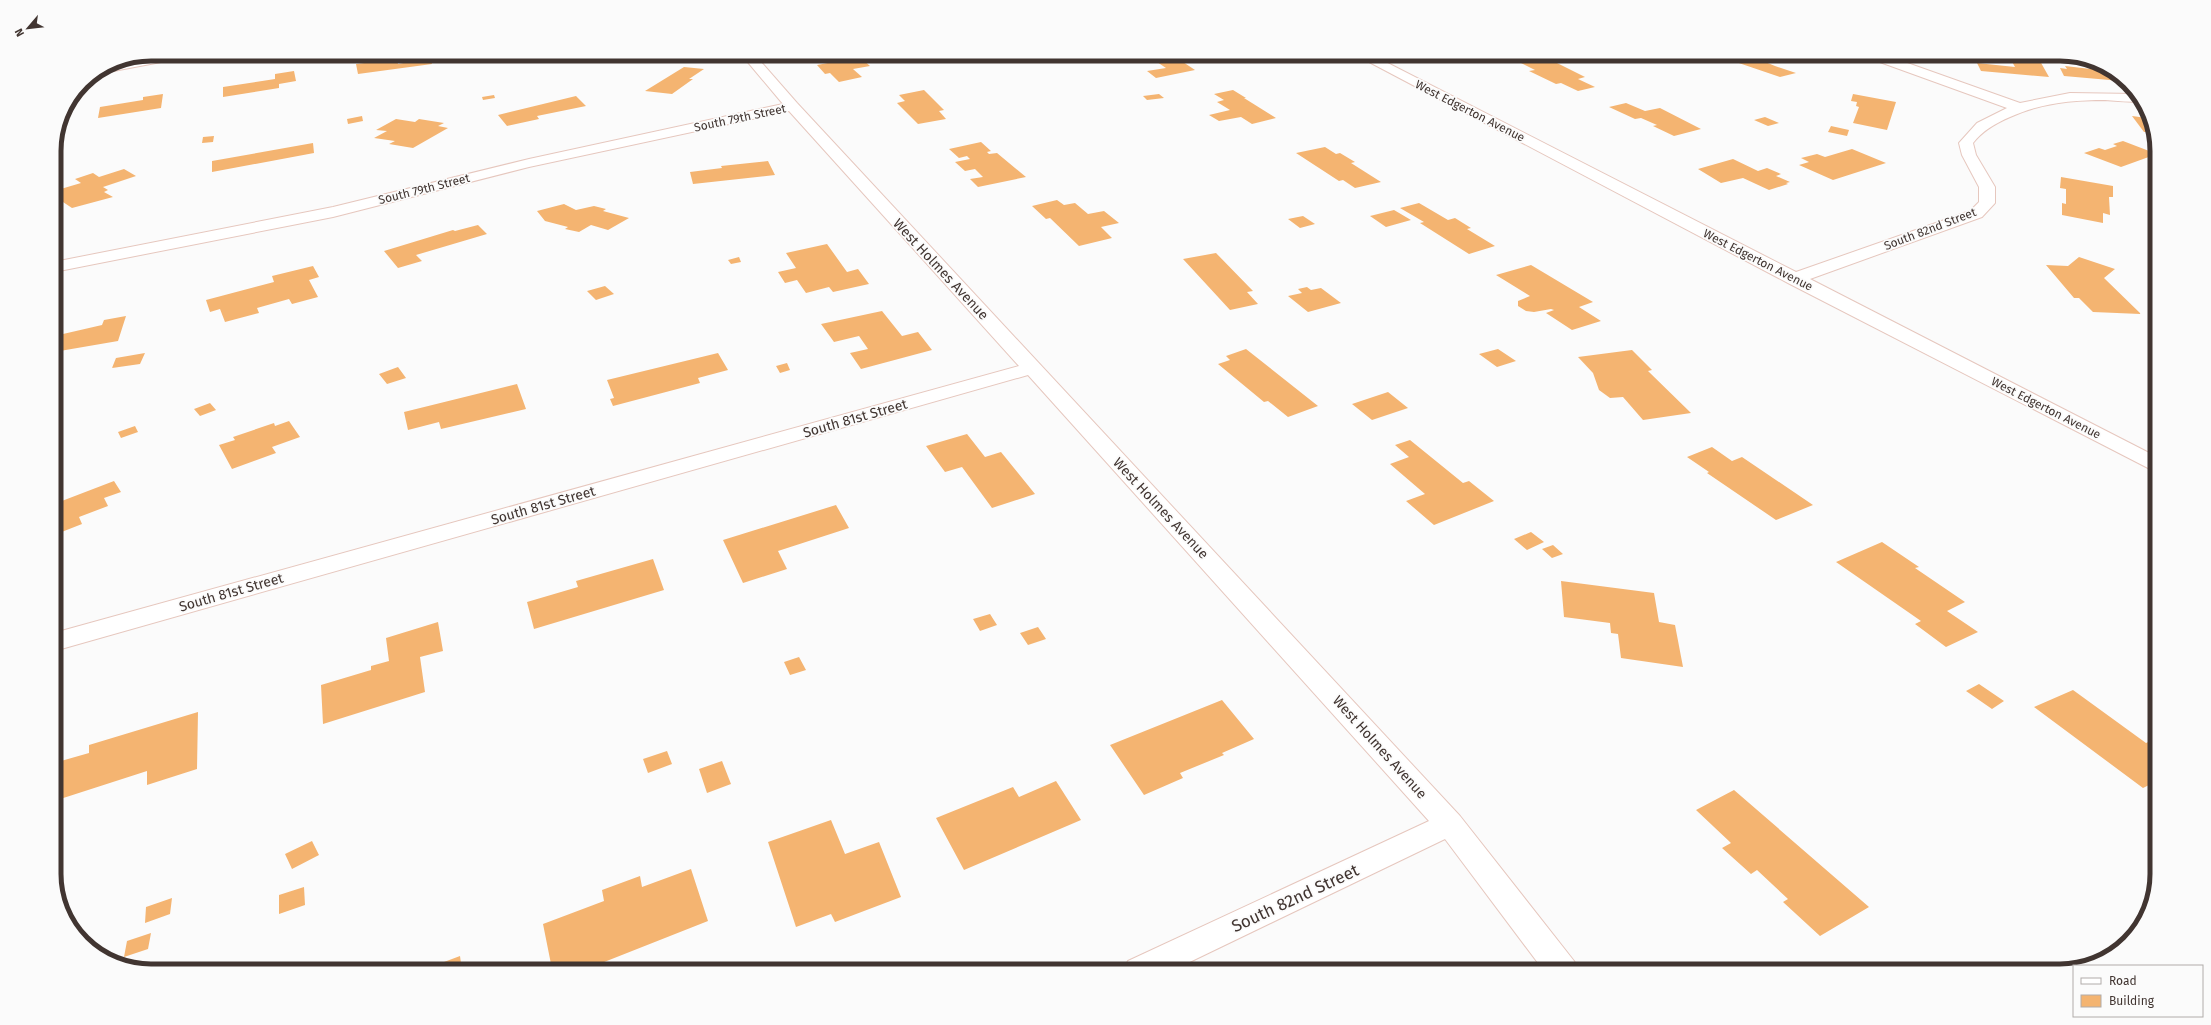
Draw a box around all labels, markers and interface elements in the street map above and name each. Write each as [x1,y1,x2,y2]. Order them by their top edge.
north arrow [8,8,48,48]
text: N [12,26,27,39]
street label: West Edgerton Avenue [1413,77,1527,145]
street label: South 79th Street [693,101,788,135]
street label: South 79th Street [377,171,472,207]
street label: South 82nd Street [1882,205,1979,253]
street label: West Holmes Avenue [889,215,992,324]
street label: West Edgerton Avenue [1701,226,1815,294]
street label: West Edgerton Avenue [1989,374,2103,442]
street label: South 81st Street [801,395,910,441]
street label: West Holmes Avenue [1109,454,1212,563]
street label: South 81st Street [489,482,598,528]
street label: South 81st Street [177,569,286,615]
street label: West Holmes Avenue [1329,692,1430,802]
street label: South 82nd Street [1228,859,1363,937]
legend [2073,965,2203,1017]
text: Road [2109,974,2137,988]
text: Building [2109,994,2155,1008]

